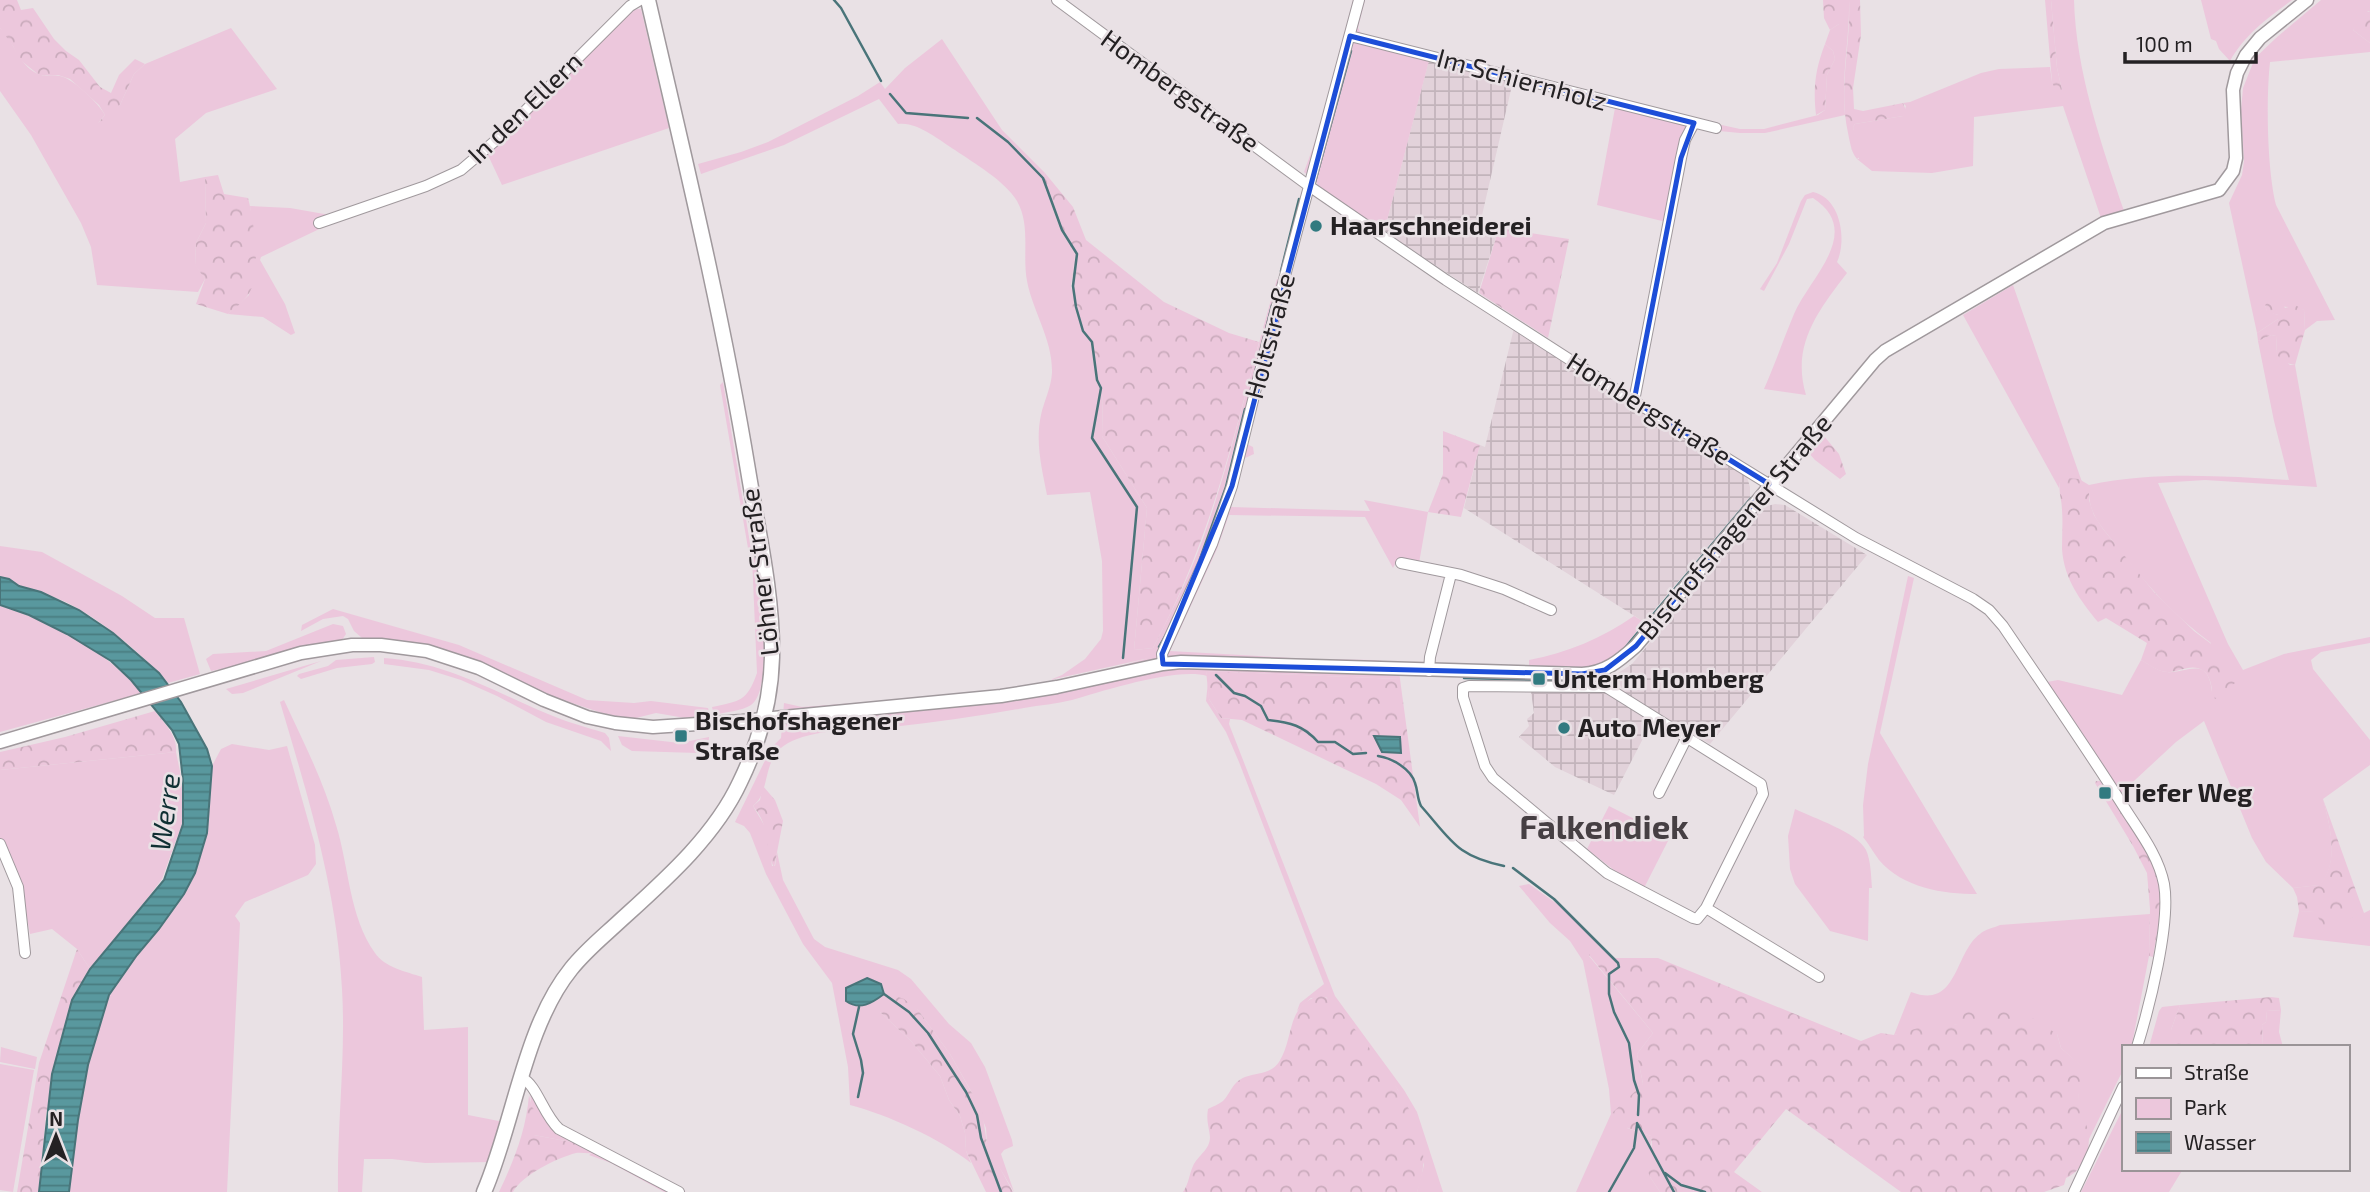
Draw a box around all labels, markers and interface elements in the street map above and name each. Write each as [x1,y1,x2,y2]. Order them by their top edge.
scale bar [2125,21,2256,65]
street label: Hombergstraße [1096,22,1266,158]
text: 100 m [2136,31,2193,56]
street label: Im Schiernholz [1434,41,1611,116]
street label: In den Ellern [460,45,588,169]
place label: Haarschneiderei [1330,209,1532,240]
marker: Haarschneiderei [1308,218,1324,234]
street label: Holtstraße [1237,269,1300,402]
street label: Hombergstraße [1562,345,1738,471]
street label: Bischofshagener Straße [1631,407,1837,645]
street label: Löhner Straße [733,487,784,658]
place label: Unterm Homberg [1553,662,1764,693]
marker: Unterm Homberg [1531,671,1547,687]
place label: Bischofshagener Straße [695,704,903,765]
place label: Auto Meyer [1578,711,1721,743]
marker: Auto Meyer [1556,720,1572,736]
marker: Bischofshagener Straße [673,728,689,744]
water label: Werre [142,771,186,853]
place label: Tiefer Weg [2119,776,2252,807]
marker: Tiefer Weg [2097,785,2113,801]
district label: Falkendiek [1519,806,1689,846]
legend [2122,1045,2349,1171]
text: Straße [2184,1059,2249,1084]
text: Park [2184,1094,2227,1119]
north arrow [21,1101,91,1171]
text: N [49,1107,63,1130]
text: Wasser [2184,1129,2257,1154]

